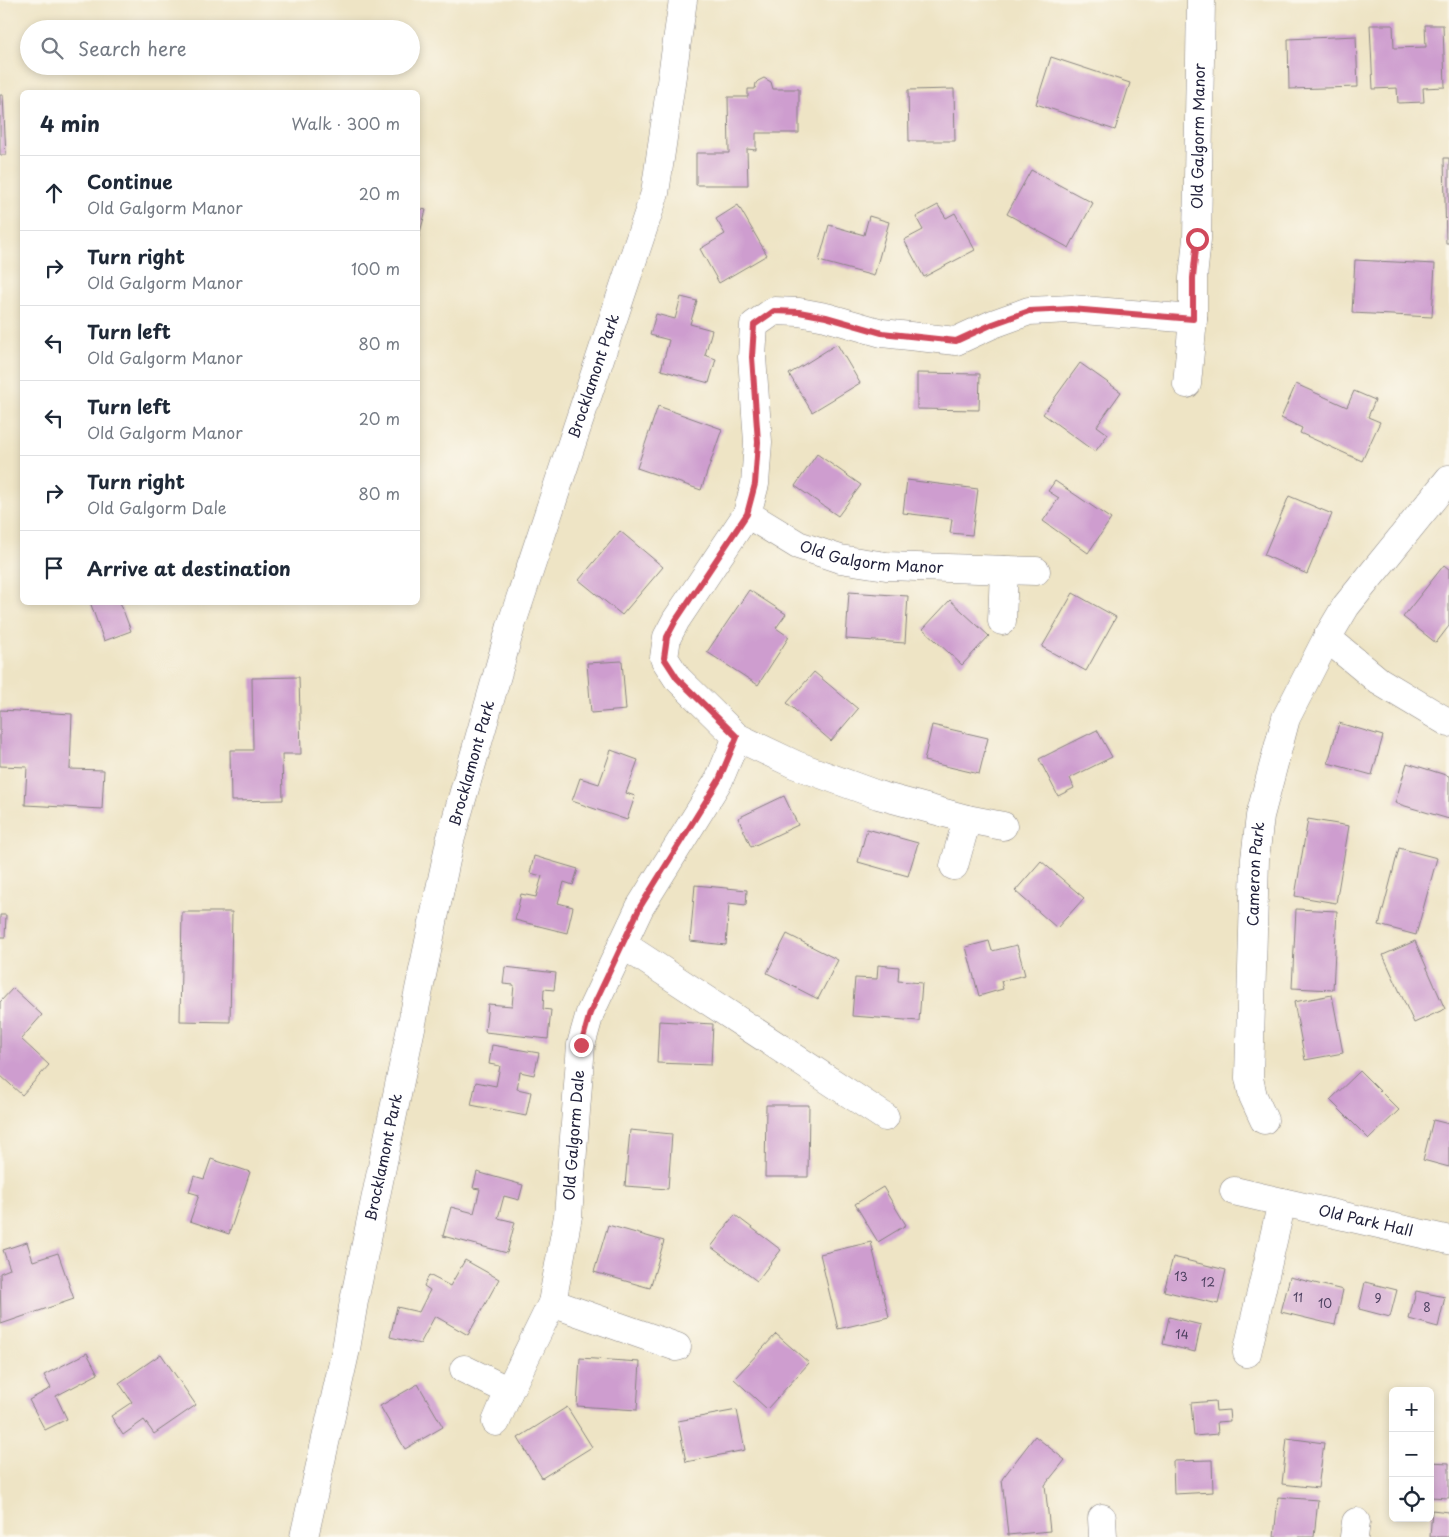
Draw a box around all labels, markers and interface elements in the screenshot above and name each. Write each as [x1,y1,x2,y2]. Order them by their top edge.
search box [20,20,420,75]
icon: search [38,34,66,62]
text: Search here [78,34,187,62]
street label: Old Galgorm Manor [1185,63,1210,209]
text: 4 min [40,107,100,139]
text: Walk · 300 m [291,111,400,135]
text: Continue [87,167,173,195]
icon: ahead [40,179,68,207]
text: 20 m [359,181,400,205]
text: Old Galgorm Manor [87,195,243,219]
route start [1186,228,1209,251]
text: Turn right [87,242,185,270]
icon: right [40,254,68,282]
text: 100 m [351,256,400,280]
text: Old Galgorm Manor [87,270,243,294]
street label: Brocklamont Park [561,310,624,441]
text: Turn left [87,317,171,345]
icon: left [40,329,68,357]
text: 80 m [358,331,400,355]
text: Old Galgorm Manor [87,345,243,369]
text: Turn left [87,392,171,420]
icon: left [40,404,68,432]
text: 20 m [359,406,400,430]
text: Old Galgorm Manor [87,420,243,444]
text: Turn right [87,467,185,495]
icon: right [40,479,68,507]
text: 80 m [358,481,400,505]
text: Old Galgorm Dale [87,495,227,519]
street label: Old Galgorm Manor [797,533,944,578]
icon: arrive [40,554,68,582]
text: Arrive at destination [87,554,291,582]
street label: Brocklamont Park [442,697,499,829]
street label: Cameron Park [1240,820,1269,927]
route end [570,1034,593,1057]
street label: Old Galgorm Dale [556,1069,589,1201]
street label: Brocklamont Park [358,1091,407,1223]
street label: Old Park Hall [1316,1198,1416,1241]
house number: 13 [1174,1267,1188,1285]
house number: 12 [1201,1273,1215,1291]
house number: 11 [1293,1288,1303,1306]
house number: 9 [1374,1289,1382,1307]
house number: 10 [1318,1294,1332,1312]
house number: 8 [1423,1298,1431,1316]
house number: 14 [1175,1325,1189,1343]
map controls [1389,1387,1434,1522]
button: + [1389,1387,1434,1432]
button: − [1389,1432,1434,1477]
button: locate [1389,1477,1434,1522]

